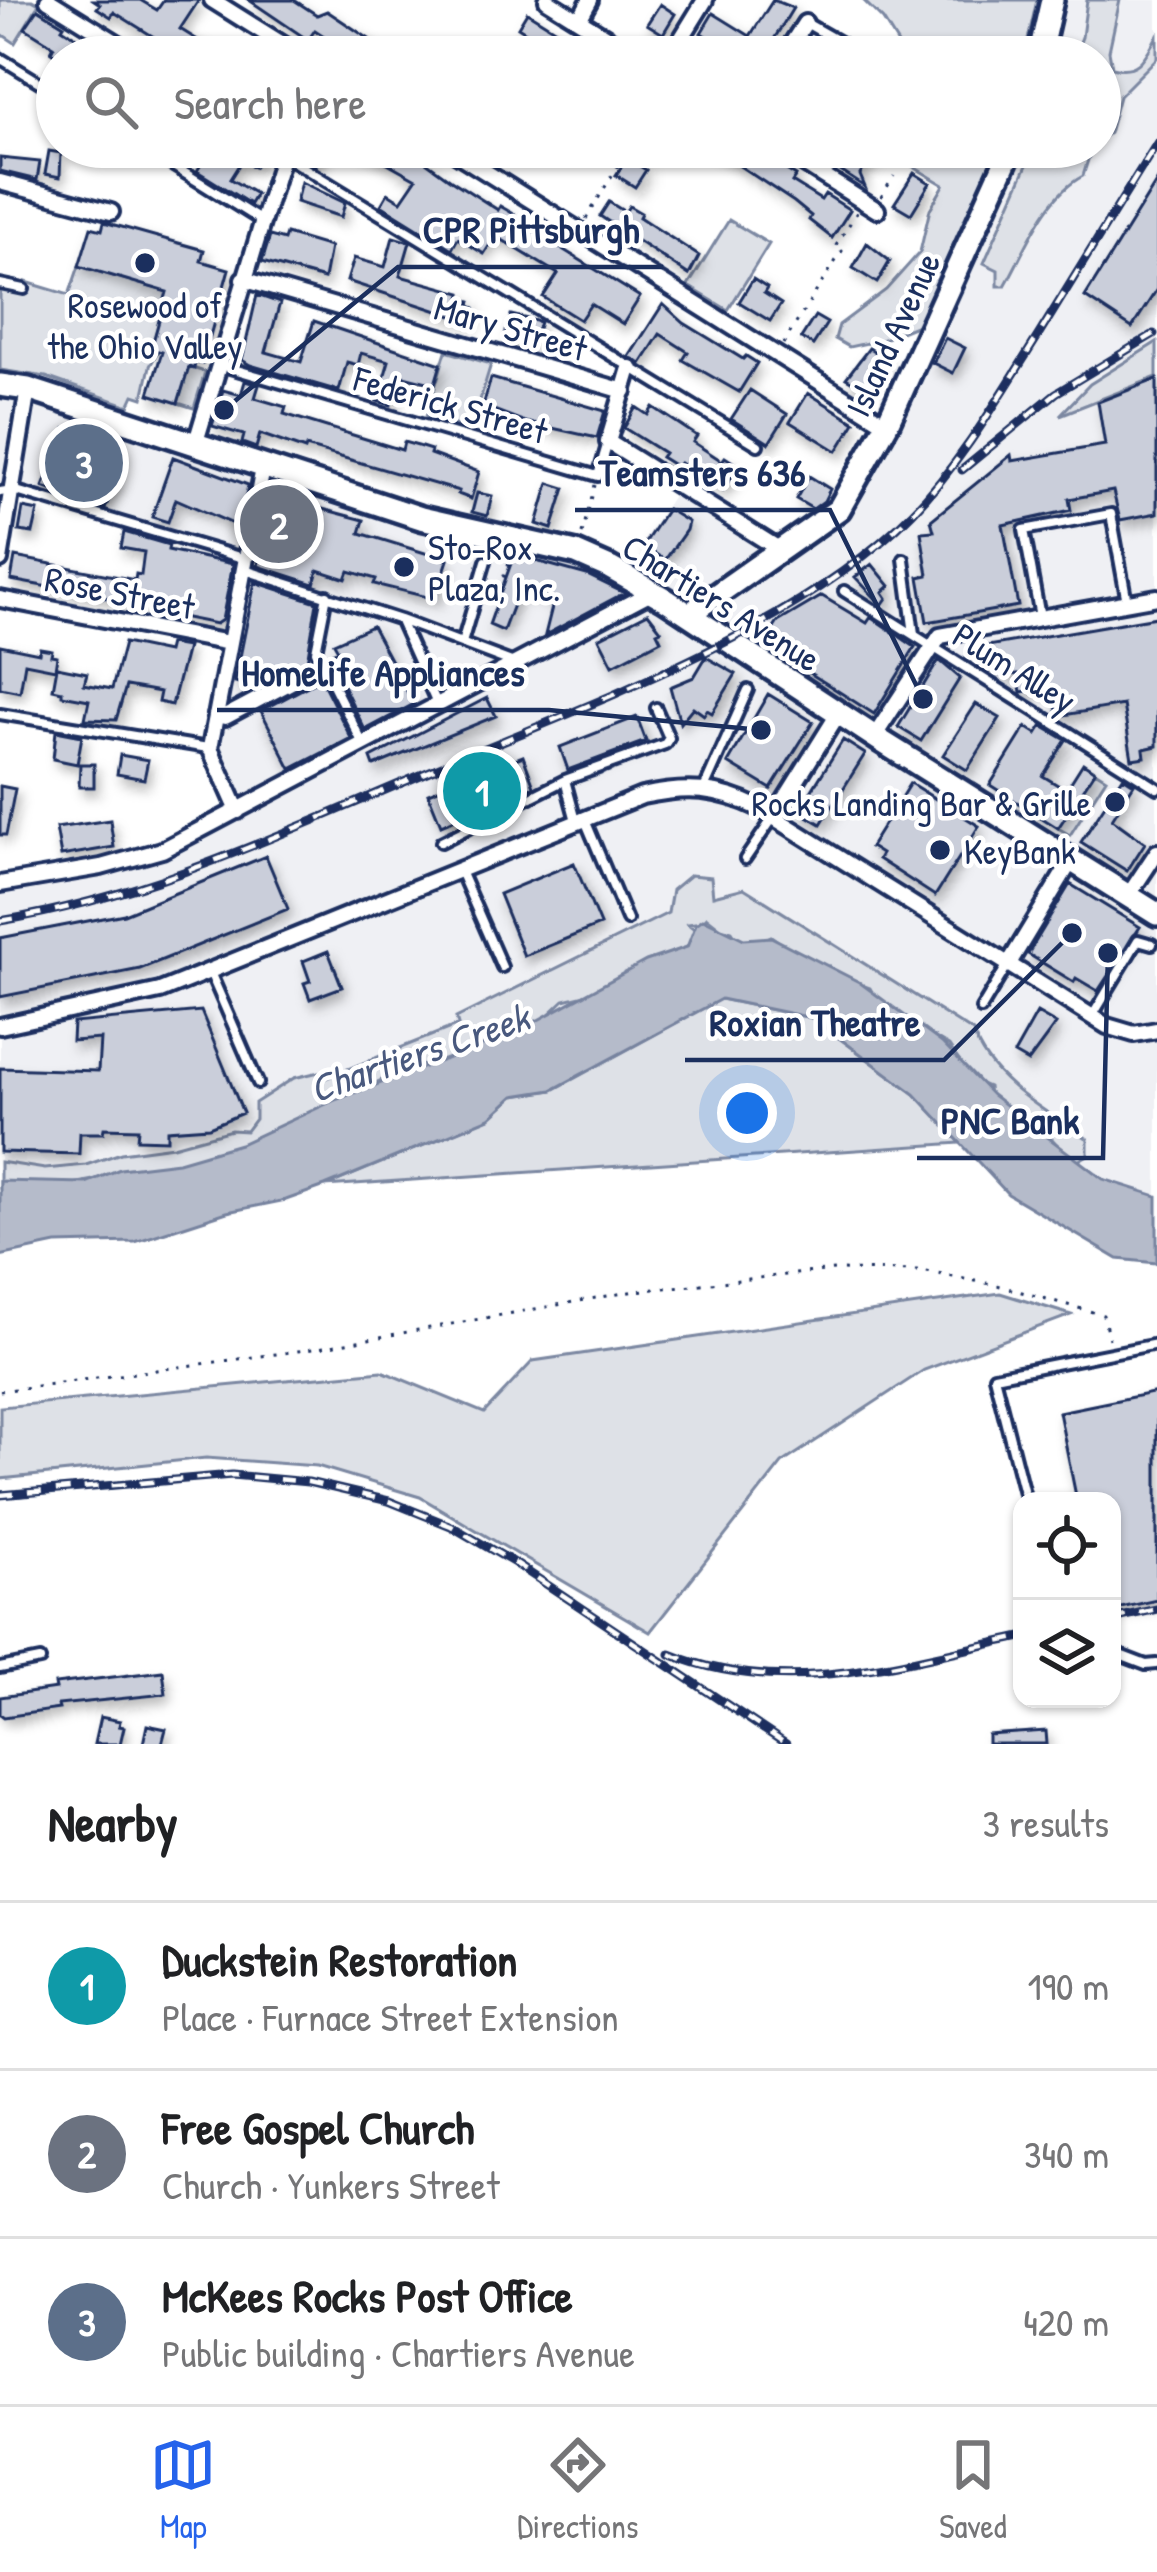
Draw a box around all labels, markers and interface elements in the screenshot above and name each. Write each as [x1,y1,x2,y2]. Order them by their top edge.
search box [36,36,1121,168]
icon: search [78,69,144,135]
text: Search here [174,72,366,133]
callout: CPR Pittsburgh [398,192,663,267]
text: CPR Pittsburgh [423,202,640,256]
street label: Island Avenue [833,244,951,424]
marker: Rosewood of the Ohio Valley [132,250,158,276]
place label: Rosewood of the Ohio Valley [47,280,243,370]
street label: Mary Street [429,282,594,372]
street label: Federick Street [348,353,554,455]
pin: 3 [45,418,123,508]
callout: Teamsters 636 [575,435,830,510]
text: Teamsters 636 [597,445,806,498]
pin: 2 [240,479,318,569]
place label: Sto-Rox Plaza, Inc. [428,522,560,612]
street label: Chartiers Avenue [614,522,830,682]
street label: Rose Street [41,554,199,631]
marker: Sto-Rox Plaza, Inc. [391,554,417,580]
street label: Plum Alley [944,610,1086,724]
callout: Homelife Appliances [217,635,549,710]
text: Homelife Appliances [241,645,525,699]
pin: 1 [443,746,521,836]
place label: Rocks Landing Bar & Grille [752,778,1091,827]
marker: Rocks Landing Bar & Grille [1102,789,1128,815]
place label: KeyBank [964,826,1076,875]
marker: KeyBank [927,837,953,863]
callout: Roxian Theatre [685,985,944,1060]
water label: Chartiers Creek [302,989,539,1114]
text: Roxian Theatre [710,995,921,1048]
your location [717,1083,777,1143]
callout: PNC Bank [917,1083,1103,1158]
text: PNC Bank [941,1093,1080,1146]
map controls [1013,1492,1121,1708]
button: locate [1013,1492,1121,1600]
button: layers [1013,1600,1121,1708]
text: Nearby [48,1788,178,1857]
text: 3 results [983,1796,1109,1849]
text: Duckstein Restoration [162,1929,517,1990]
text: 1 [80,1959,94,2012]
text: 190 m [1028,1959,1109,2012]
text: Place · Furnace Street Extension [162,1990,619,2043]
text: Free Gospel Church [162,2097,474,2158]
text: 2 [78,2127,96,2180]
text: 340 m [1024,2127,1109,2180]
text: Church · Yunkers Street [162,2158,500,2211]
text: McKees Rocks Post Office [162,2265,573,2326]
text: 3 [78,2295,96,2348]
text: 420 m [1023,2295,1109,2348]
text: Public building · Chartiers Avenue [162,2326,635,2379]
tab: Map [150,2432,216,2548]
tab: Directions [517,2432,639,2548]
tab: Saved [939,2432,1007,2548]

